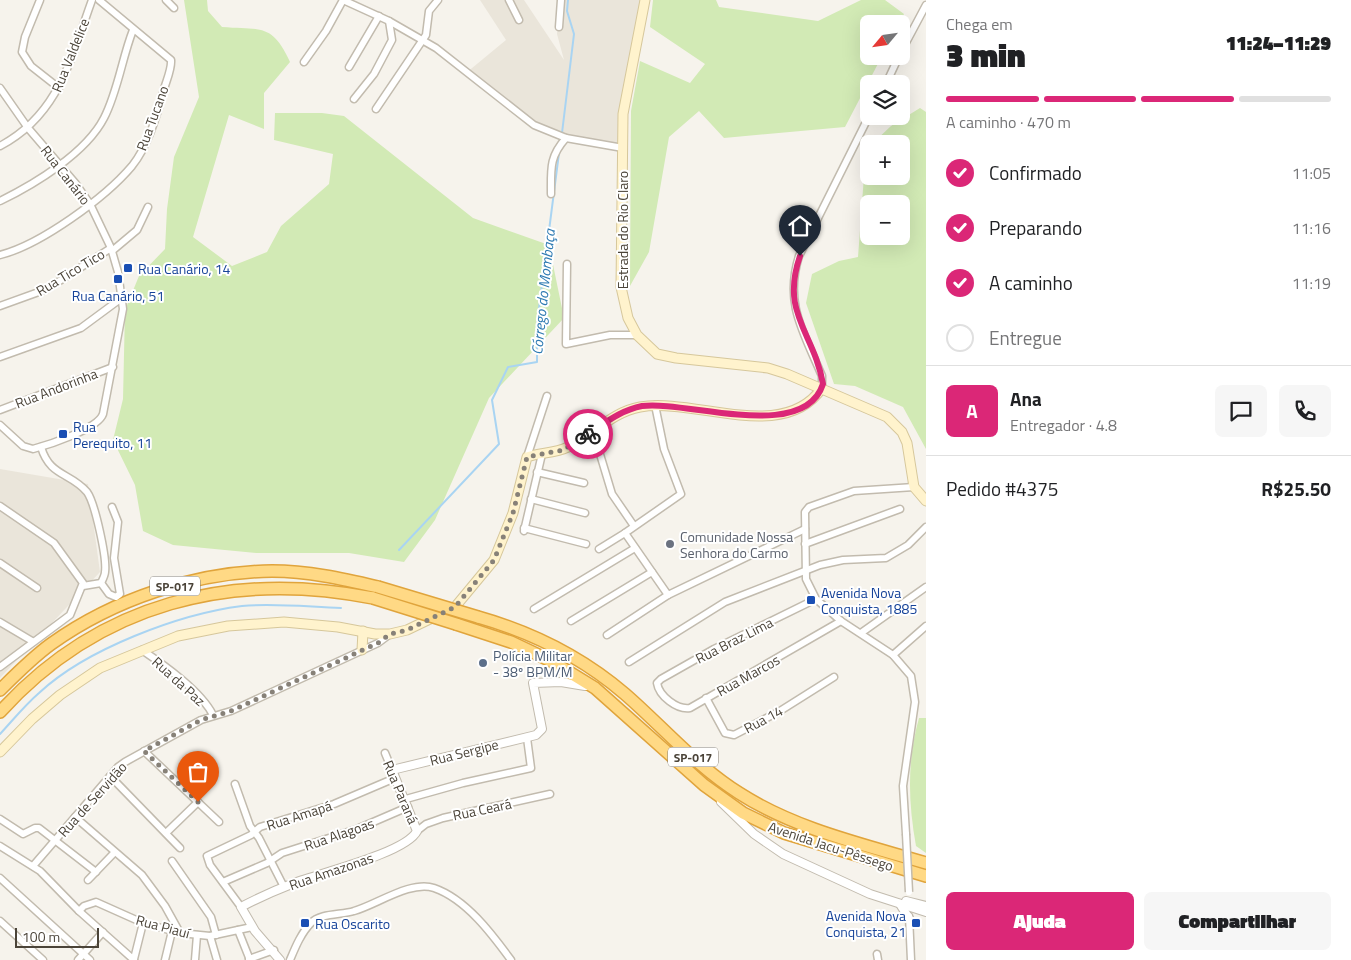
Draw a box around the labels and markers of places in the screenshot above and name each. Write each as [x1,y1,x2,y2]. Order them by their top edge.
pin [779,205,821,256]
place label: Rua Canário, 14 [138,258,231,279]
marker: Rua Canário, 14 [122,262,134,274]
marker: Rua Canário, 51 [112,273,124,285]
place label: Rua Canário, 51 [72,285,164,306]
place label: Rua Perequito, 11 [73,416,152,453]
marker: Rua Perequito, 11 [57,428,69,440]
place label: Comunidade Nossa Senhora do Carmo [680,526,793,563]
marker: Comunidade Nossa Senhora do Carmo [664,538,676,550]
place label: Avenida Nova Conquista, 1885 [821,582,917,619]
marker: Avenida Nova Conquista, 1885 [805,594,817,606]
place label: Polícia Militar - 38º BPM/M [493,645,573,682]
marker: Polícia Militar - 38º BPM/M [477,657,489,669]
pin [177,751,219,802]
place label: Avenida Nova Conquista, 21 [825,905,906,942]
place label: Rua Oscarito [315,913,390,934]
marker: Rua Oscarito [299,917,311,929]
marker: Avenida Nova Conquista, 21 [910,917,922,929]

